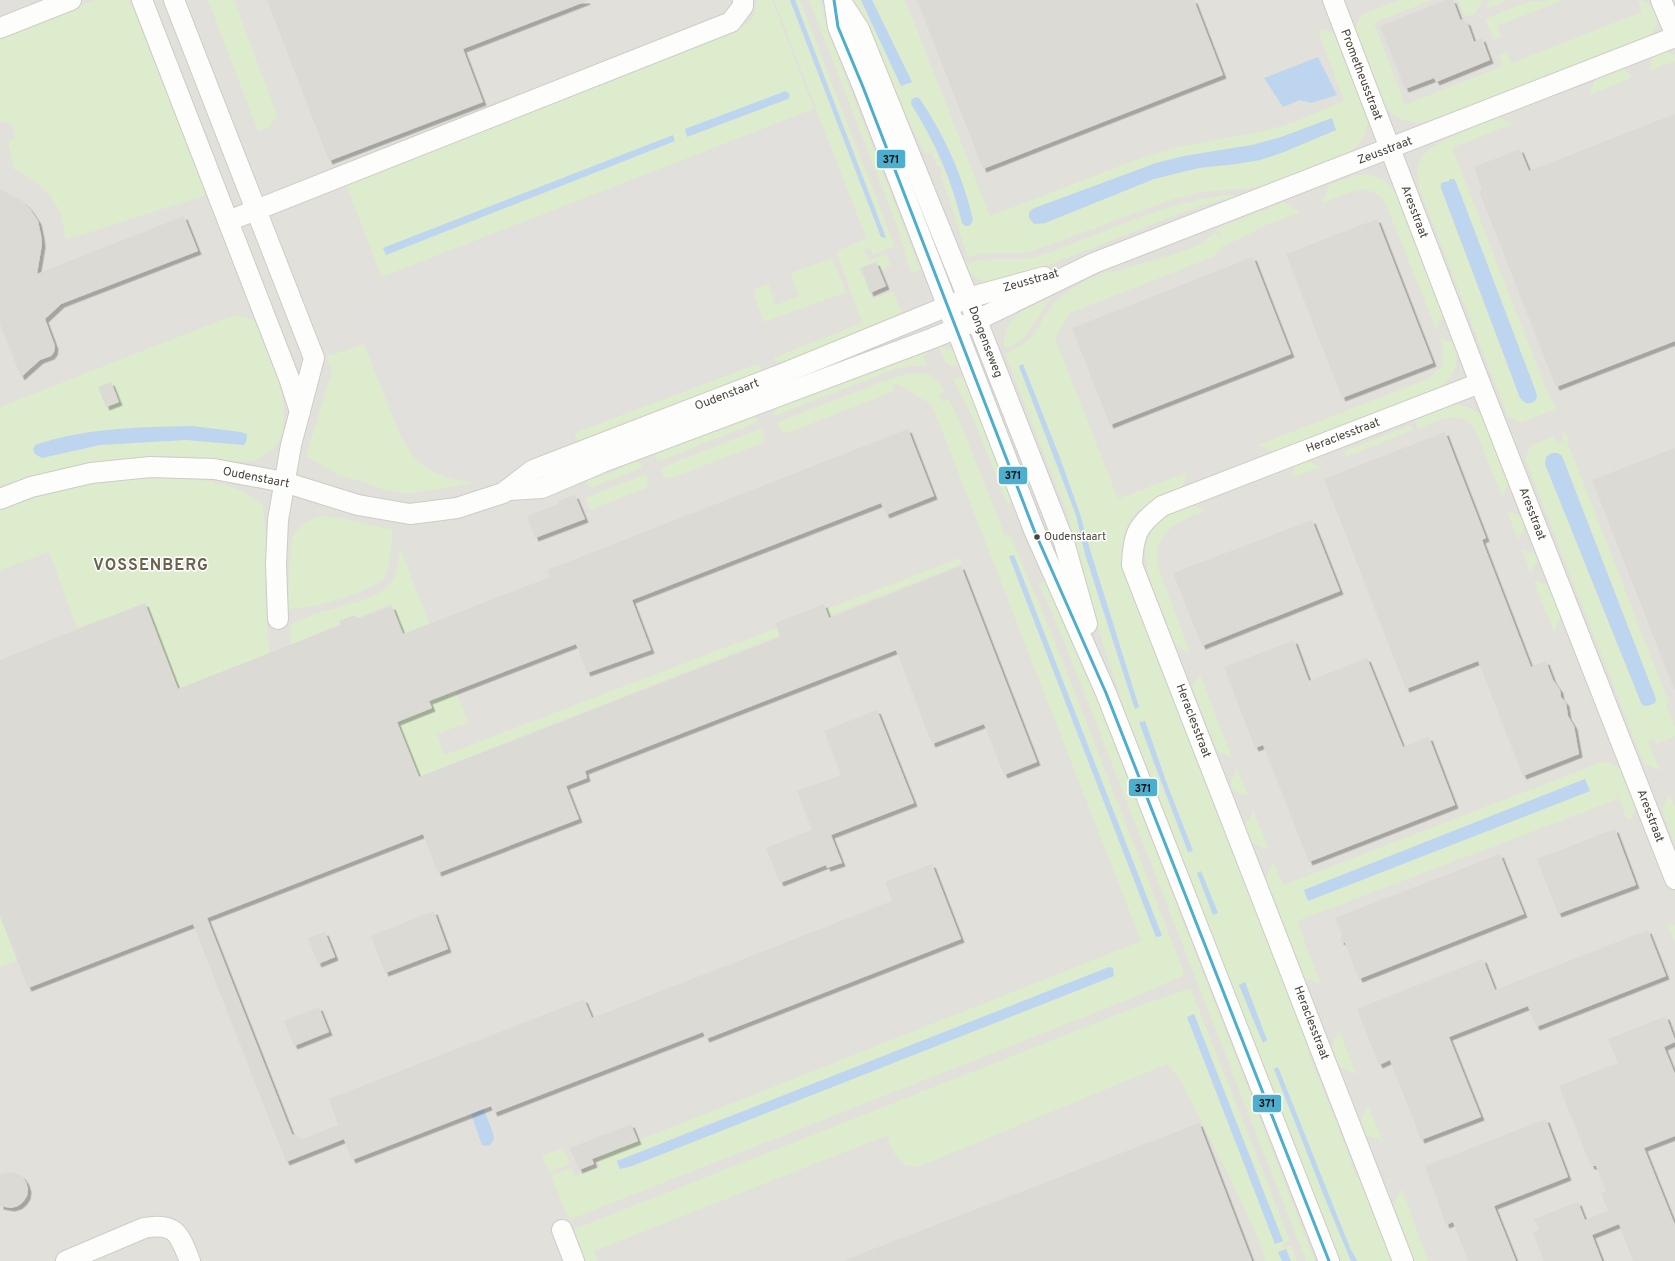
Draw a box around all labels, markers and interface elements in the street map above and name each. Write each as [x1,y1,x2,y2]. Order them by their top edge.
street label: Prometheusstraat [1336,27,1386,123]
street label: Zeusstraat [1355,133,1415,169]
line badge: 371 [876,149,906,169]
text: 371 [883,153,899,167]
street label: Aresstraat [1397,183,1431,241]
street label: Zeusstraat [1001,265,1061,297]
street label: Dongenseweg [964,304,1006,380]
street label: Oudenstaart [693,375,761,415]
street label: Heraclesstraat [1304,415,1382,457]
street label: Oudenstaart [221,464,291,492]
line badge: 371 [998,466,1028,485]
text: 371 [1005,469,1021,483]
street label: Aresstraat [1515,485,1549,543]
place label: Oudenstaart [1044,530,1106,544]
marker: Oudenstaart [1032,532,1042,542]
district label: VOSSENBERG [93,556,209,576]
street label: Heraclesstraat [1172,682,1214,760]
line badge: 371 [1128,778,1158,797]
text: 371 [1135,782,1151,796]
street label: Aresstraat [1633,787,1667,845]
street label: Heraclesstraat [1290,984,1332,1062]
line badge: 371 [1252,1094,1282,1113]
text: 371 [1259,1097,1275,1111]

